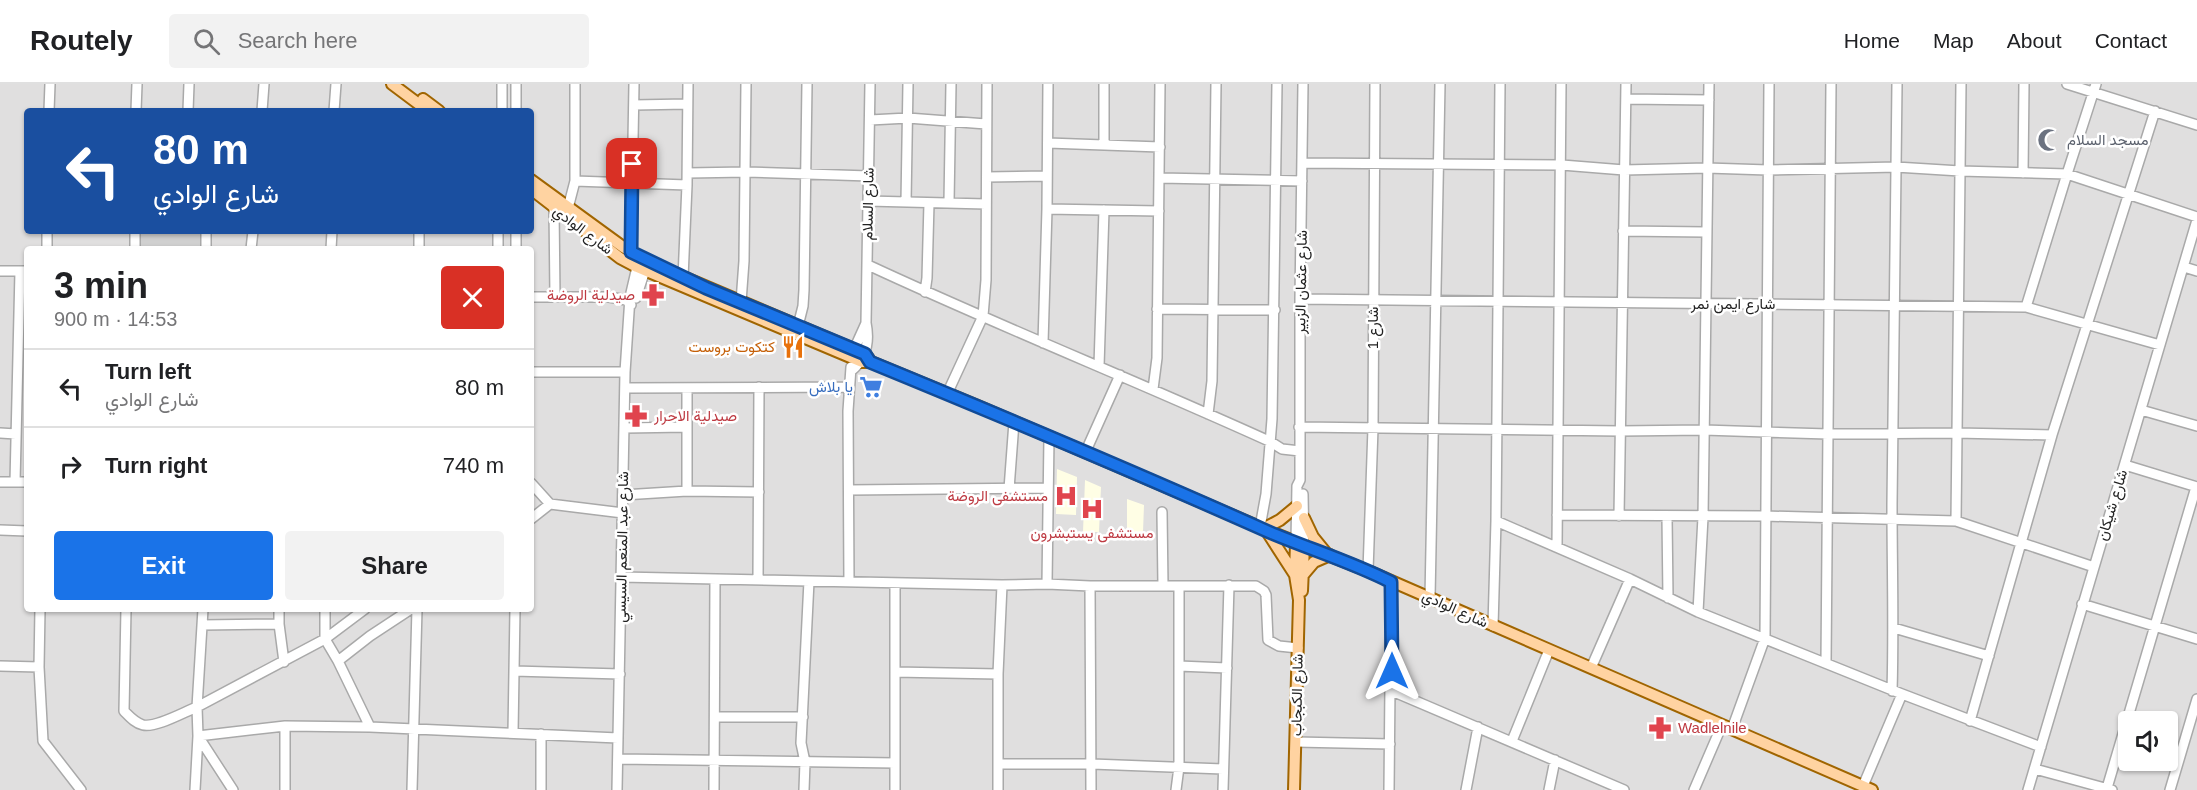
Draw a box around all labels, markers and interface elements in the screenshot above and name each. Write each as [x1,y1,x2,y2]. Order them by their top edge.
search box [169,14,589,68]
text: Routely [30,25,133,56]
icon: search [190,25,223,58]
text: Search here [238,28,358,53]
text: Home [1844,29,1900,52]
text: Map [1933,29,1974,52]
text: About [2007,29,2062,52]
text: Contact [2095,29,2167,52]
text: 80 m [153,126,249,173]
mosque icon: مسجد السلام [2036,127,2062,153]
place label: مسجد السلام [2067,131,2148,150]
icon: left [54,132,132,210]
pin [606,138,657,189]
icon: arrive [615,147,648,180]
street label: شارع السلام [858,167,880,241]
text: شارع الوادي [153,179,279,209]
street label: شارع الوادي [547,202,617,262]
street label: شارع عثمان الزبير [1291,230,1313,335]
text: 3 min [54,265,148,306]
button: close [441,266,504,329]
pharmacy icon: صيدلية الروضة [640,282,666,308]
place label: صيدلية الروضة [547,286,635,304]
street label: شارع ايمن نمر [1690,295,1776,315]
street label: شارع 1 [1364,306,1384,349]
text: 900 m · 14:53 [54,308,177,330]
restaurant icon: كتكوت بروست [780,334,806,360]
place label: كتكوت بروست [689,338,775,356]
text: Turn left [105,359,191,384]
icon: left [54,372,87,405]
supermarket icon: يا بلاش [858,374,884,400]
text: 80 m [455,375,504,400]
place label: يا بلاش [809,378,853,397]
text: شارع الوادي [105,388,198,410]
pharmacy icon: صيدلية الاحرار [623,403,649,429]
place label: صيدلية الاحرار [653,407,737,425]
icon: right [54,450,87,483]
text: Turn right [105,453,207,478]
text: 740 m [443,453,504,478]
street label: شارع شيكان [2093,467,2133,543]
street label: شارع عبد المنعم السيسي [612,471,636,623]
hospital icon: مستشفى الروضة [1053,483,1079,509]
place label: مستشفى الروضة [948,487,1048,506]
hospital icon: مستشفى يستبشرون [1079,496,1105,522]
place label: مستشفى يستبشرون [1030,524,1154,543]
button: Exit [54,531,273,600]
button: Share [285,531,504,600]
street label: شارع الوادي [1418,587,1491,635]
position arrow [1360,639,1424,703]
street label: شارع الكبجاب [1287,654,1309,736]
map controls [2118,711,2178,771]
button: sound [2118,711,2178,771]
pharmacy icon: Wadlelnile [1647,715,1673,741]
place label: Wadlelnile [1678,719,1747,736]

